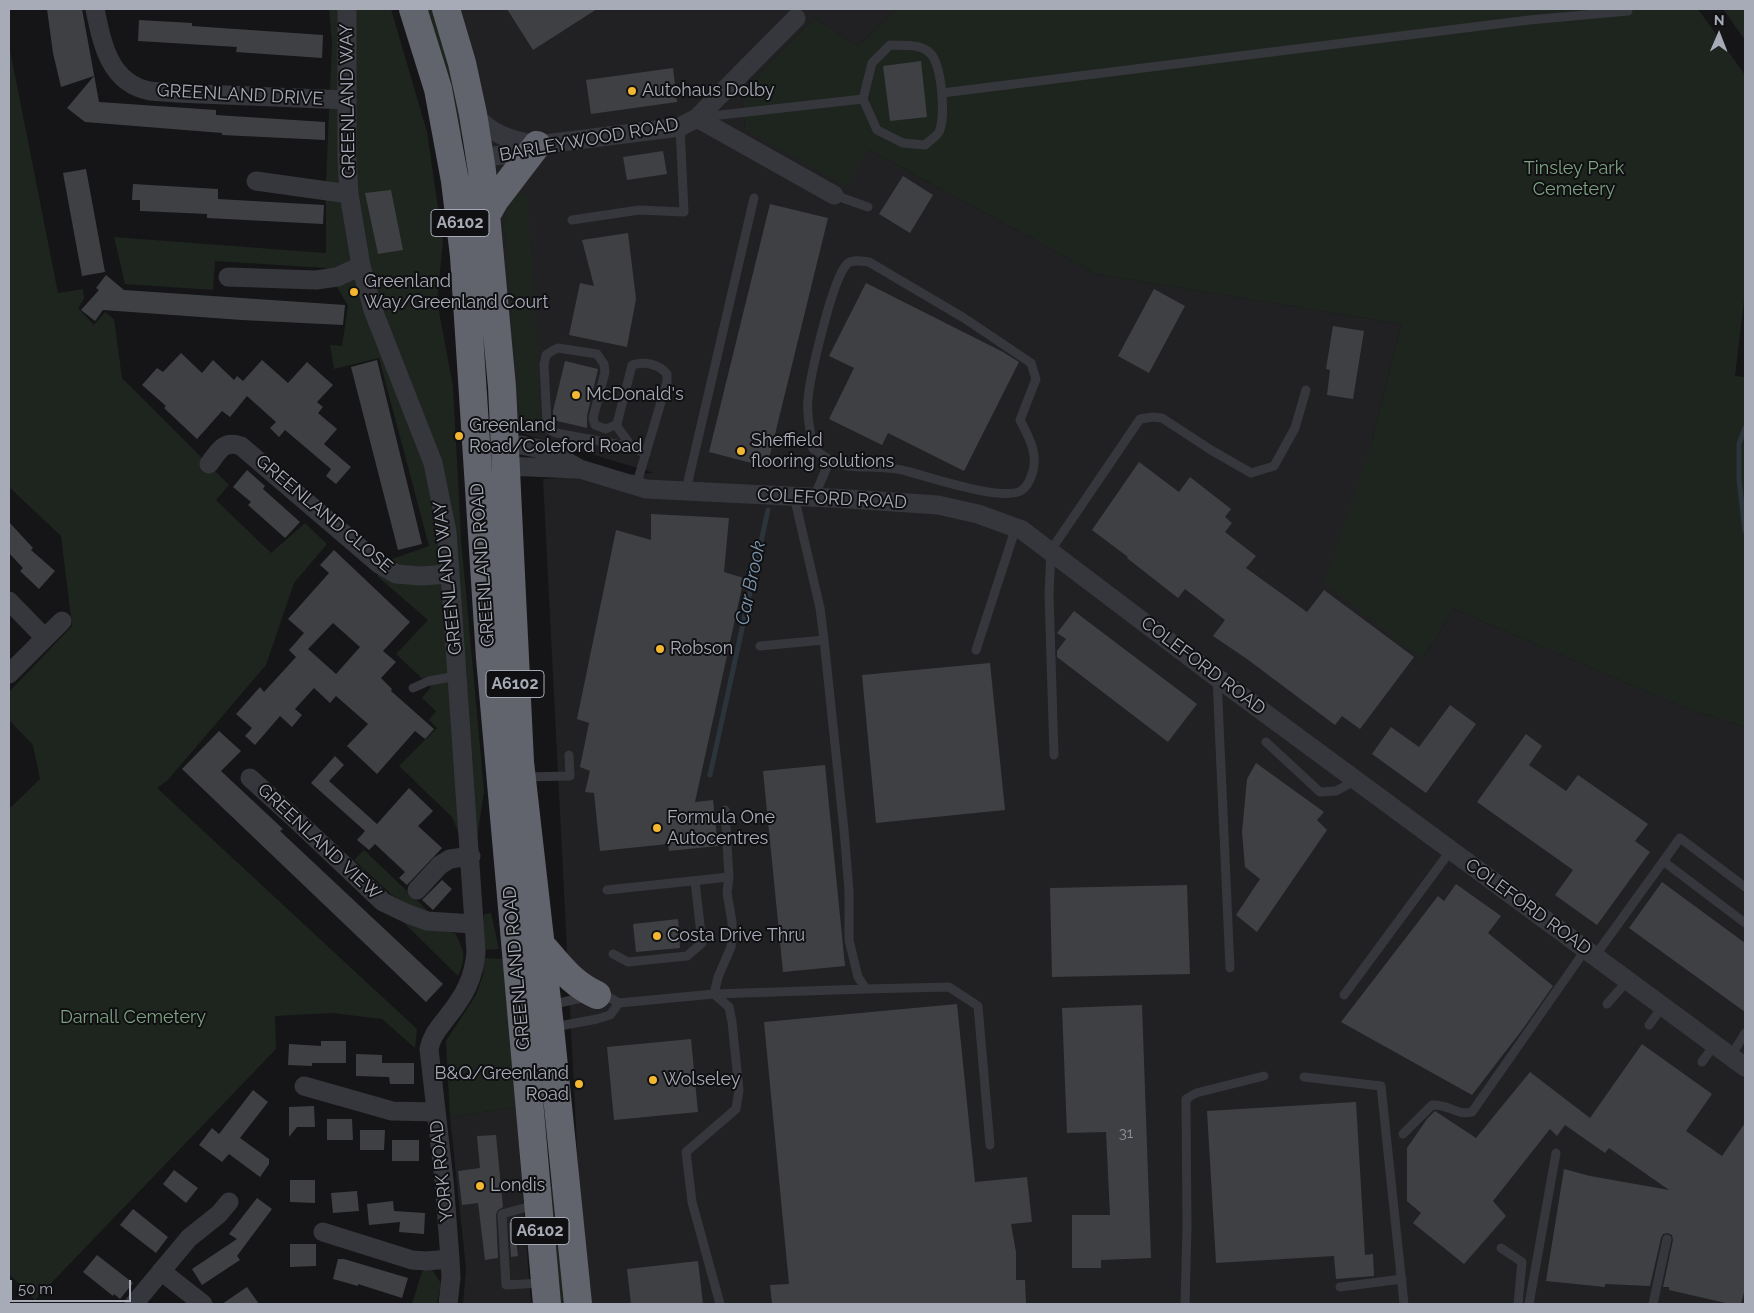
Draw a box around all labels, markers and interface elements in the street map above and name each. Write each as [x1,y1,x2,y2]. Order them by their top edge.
north arrow [1694,10,1744,60]
text: N [1714,12,1725,28]
street label: GREENLAND WAY [336,23,360,179]
street label: GREENLAND DRIVE [156,80,324,110]
place label: Autohaus Dolby [642,80,775,102]
marker: Autohaus Dolby [626,85,638,97]
street label: BARLEYWOOD ROAD [498,114,680,166]
park label: Tinsley Park Cemetery [1524,158,1624,200]
road number: A6102 [431,210,489,237]
place label: Greenland Way/Greenland Court [364,271,548,314]
marker: Greenland Way/Greenland Court [348,286,360,298]
place label: McDonald's [586,384,684,406]
marker: McDonald's [570,389,582,401]
place label: Greenland Road/Coleford Road [469,415,642,458]
marker: Greenland Road/Coleford Road [453,430,465,442]
place label: Sheffield flooring solutions [751,430,894,472]
marker: Sheffield flooring solutions [735,445,747,457]
street label: GREENLAND CLOSE [251,450,397,578]
street label: GREENLAND ROAD [466,482,500,648]
street label: COLEFORD ROAD [756,484,908,514]
street label: GREENLAND WAY [429,500,467,656]
water label: Car Brook [731,539,771,627]
street label: COLEFORD ROAD [1137,612,1269,720]
place label: Robson [670,638,733,660]
marker: Robson [654,643,666,655]
road number: A6102 [486,671,544,698]
street label: GREENLAND VIEW [253,779,385,905]
place label: Formula One Autocentres [667,807,775,850]
marker: Formula One Autocentres [651,822,663,834]
street label: COLEFORD ROAD [1461,854,1595,960]
street label: GREENLAND ROAD [499,885,535,1051]
place label: Costa Drive Thru [667,925,805,947]
marker: Costa Drive Thru [651,930,663,942]
park label: Darnall Cemetery [60,1007,206,1029]
place label: B&Q/Greenland Road [435,1063,569,1106]
place label: Wolseley [663,1069,740,1091]
marker: Wolseley [647,1074,659,1086]
marker: B&Q/Greenland Road [573,1078,585,1090]
street label: YORK ROAD [426,1119,458,1223]
house number: 31 [1119,1124,1133,1142]
place label: Londis [490,1175,545,1197]
marker: Londis [474,1180,486,1192]
road number: A6102 [511,1218,569,1244]
scale bar [12,1270,134,1302]
text: 50 m [18,1280,53,1298]

